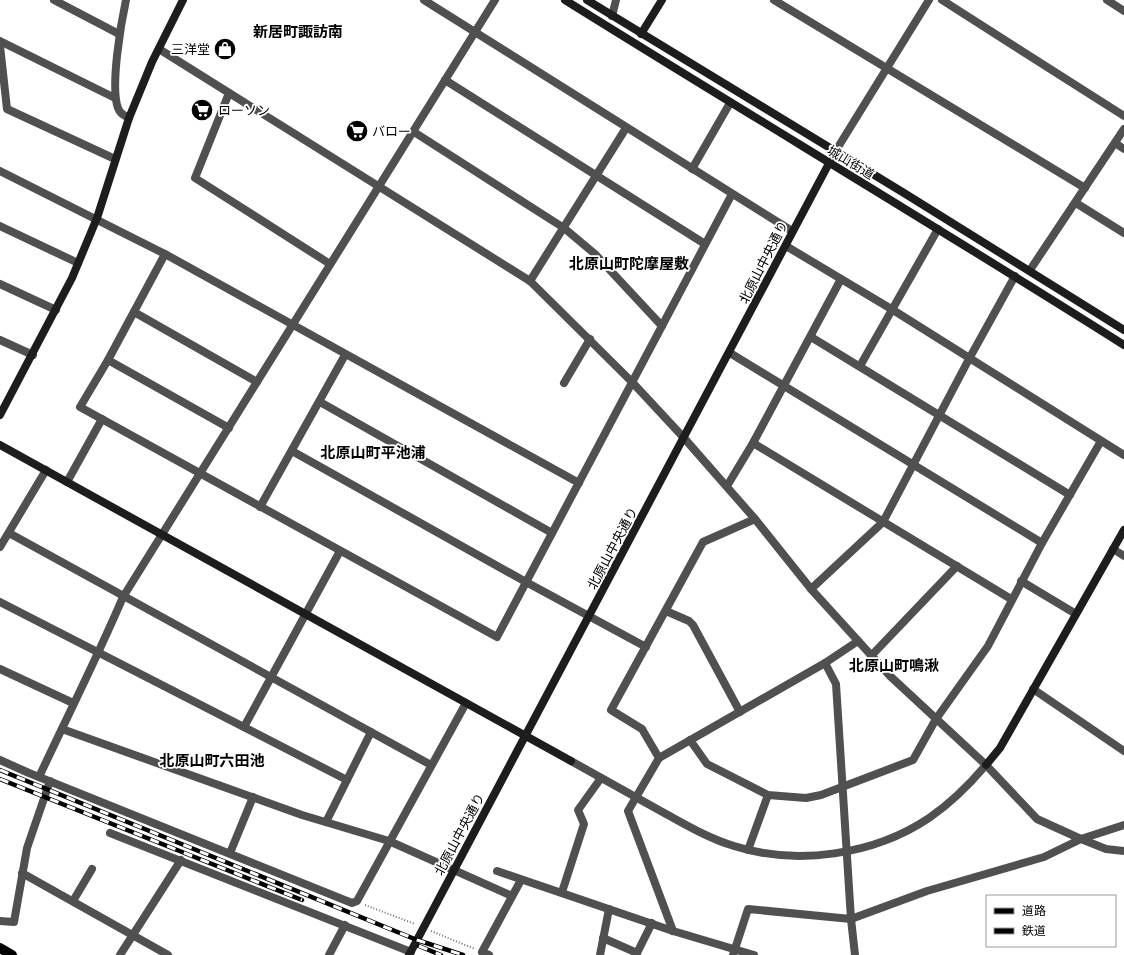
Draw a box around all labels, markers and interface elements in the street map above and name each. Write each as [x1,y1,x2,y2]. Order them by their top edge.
district label: 新居町諏訪南 [253,22,343,41]
shop icon: 三洋堂 [212,36,238,62]
place label: 三洋堂 [171,41,210,57]
supermarket icon: ローソン [189,97,215,123]
place label: ローソン [218,102,270,118]
supermarket icon: バロー [344,118,370,144]
place label: バロー [372,123,411,139]
street label: 城山街道 [825,142,877,182]
street label: 北原山中央通り [735,218,791,306]
district label: 北原山町陀摩屋敷 [569,254,689,273]
district label: 北原山町平池浦 [320,443,426,462]
street label: 北原山中央通り [584,504,640,592]
district label: 北原山町鳴湫 [849,656,939,675]
district label: 北原山町六田池 [159,751,265,770]
street label: 北原山中央通り [431,790,487,878]
legend [986,895,1116,947]
text: 道路 [1022,903,1046,918]
text: 鉄道 [1022,923,1046,938]

